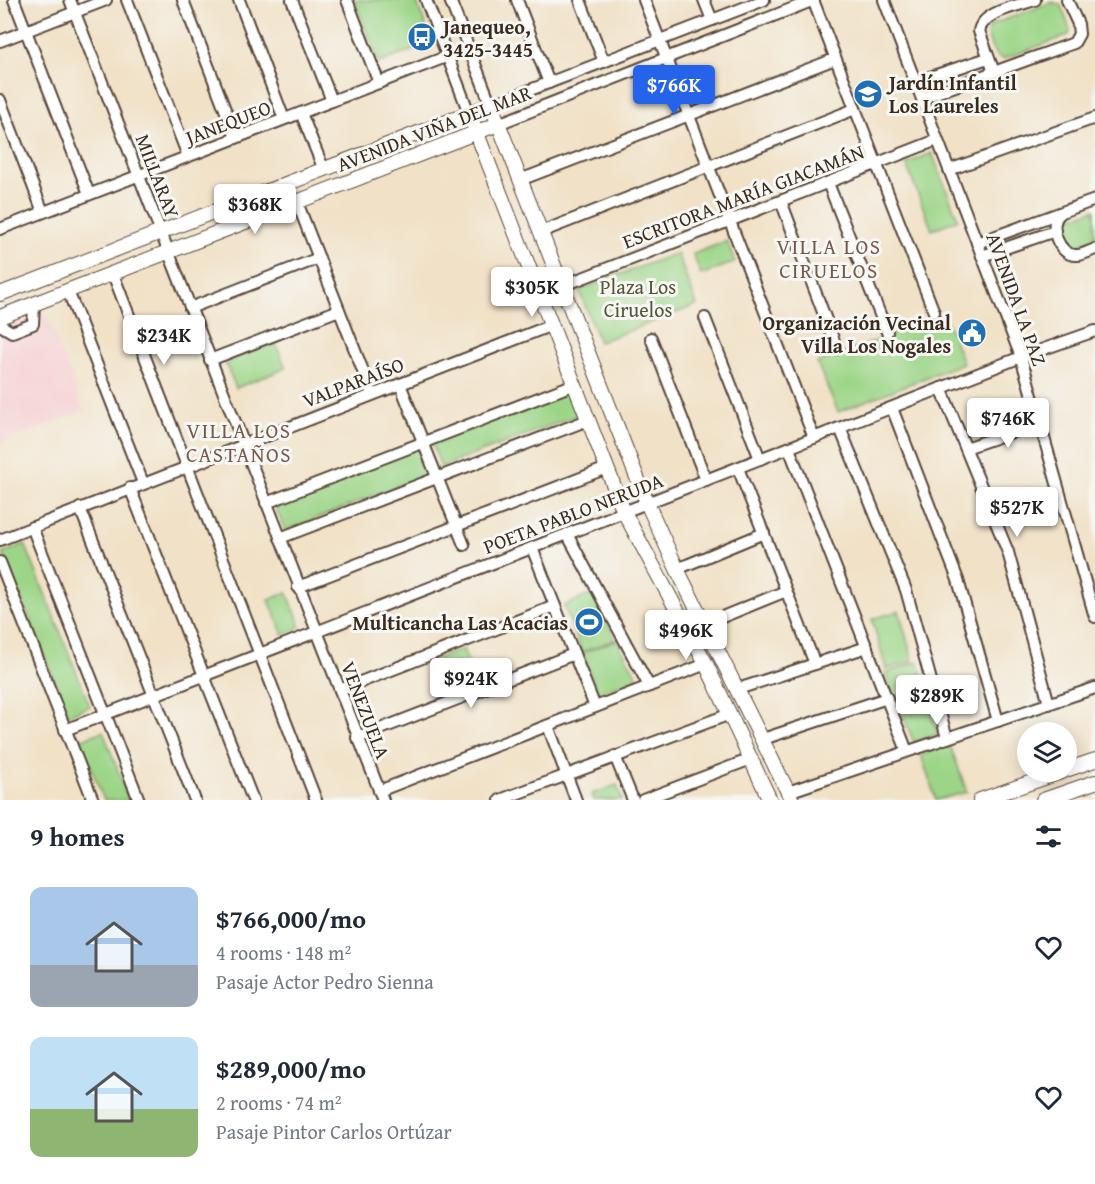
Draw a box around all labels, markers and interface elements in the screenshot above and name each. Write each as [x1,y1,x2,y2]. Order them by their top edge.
place label: Janequeo, 3425-3445 [440,12,533,64]
bus stop icon: Janequeo, 3425-3445 [406,21,438,53]
pin: $766K [632,65,716,116]
place label: Jardín Infantil Los Laureles [886,68,1017,120]
text: $766K [647,70,701,99]
street label: AVENIDA VIÑA DEL MAR [332,77,536,179]
school or university icon: Jardín Infantil Los Laureles [852,78,884,110]
street label: JANEQUEO [178,92,275,153]
street label: MILLARAY [129,130,187,222]
street label: ESCRITORA MARÍA GIACAMÁN [618,137,868,255]
pin: $368K [213,184,297,235]
text: $368K [228,189,282,218]
street label: AVENIDA LA PAZ [979,228,1055,370]
district label: VILLA LOS CIRUELOS [777,231,881,286]
pin: $305K [490,267,574,318]
text: $305K [505,272,559,301]
park label: Plaza Los Ciruelos [600,272,676,324]
place label: Organización Vecinal Villa Los Nogales [763,308,951,360]
pin: $234K [122,315,206,366]
public building icon: Organización Vecinal Villa Los Nogales [956,317,988,349]
text: $234K [137,320,191,349]
street label: VALPARAÍSO [298,349,408,415]
pin: $746K [966,398,1050,449]
text: $746K [981,403,1035,432]
district label: VILLA LOS CASTAÑOS [186,415,292,470]
street label: POETA PABLO NERUDA [479,465,667,561]
pin: $527K [975,487,1059,538]
text: $527K [990,492,1044,521]
sports icon: Multicancha Las Acacias [573,606,605,638]
place label: Multicancha Las Acacias [352,608,568,637]
pin: $496K [644,610,728,661]
text: $496K [659,615,713,644]
street label: VENEZUELA [334,657,398,763]
pin: $924K [429,658,513,709]
text: $924K [444,663,498,692]
pin: $289K [895,675,979,726]
text: $289K [910,680,964,709]
map controls [1017,722,1077,782]
button: layers [1017,722,1077,782]
text: 9 homes [30,817,125,856]
icon: filters [1032,820,1065,853]
text: $766,000/mo [216,899,366,938]
icon: home [78,911,150,983]
icon: heart [1032,931,1065,964]
text: 4 rooms · 148 m² [216,938,351,967]
text: Pasaje Actor Pedro Sienna [216,967,434,996]
text: $289,000/mo [216,1049,366,1088]
icon: home [78,1061,150,1133]
icon: heart [1032,1081,1065,1114]
text: 2 rooms · 74 m² [216,1088,342,1117]
text: Pasaje Pintor Carlos Ortúzar [216,1117,452,1146]

